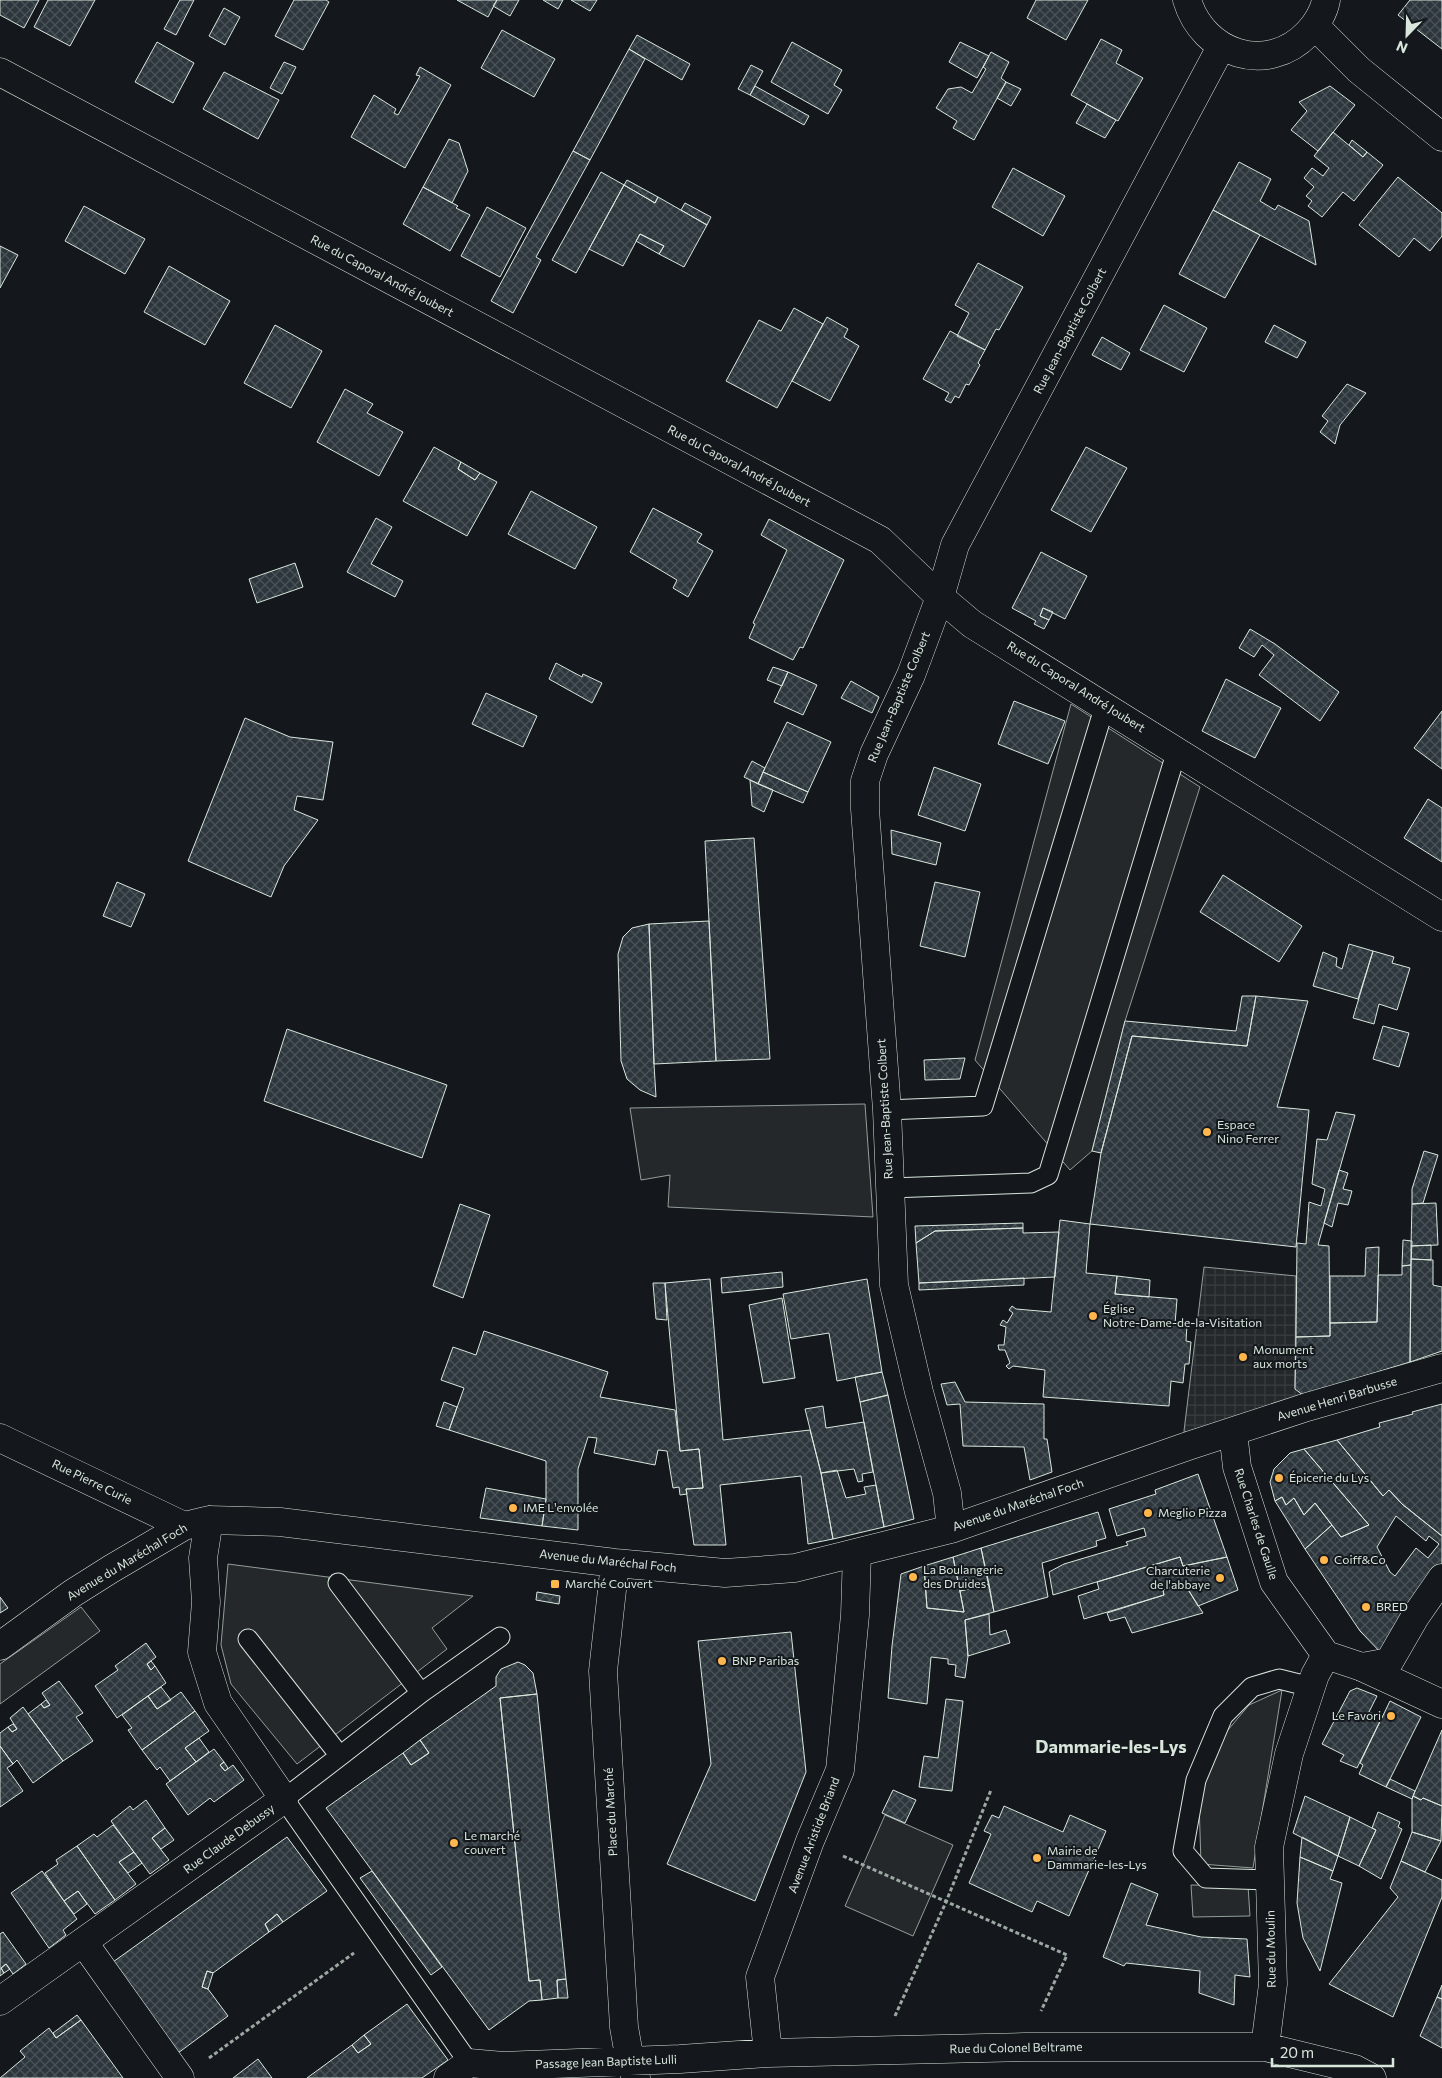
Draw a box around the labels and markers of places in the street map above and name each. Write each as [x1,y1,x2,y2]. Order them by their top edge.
place label: Espace Nino Ferrer [1217,1117,1279,1145]
marker: Espace Nino Ferrer [1201,1126,1213,1138]
place label: Église Notre-Dame-de-la-Visitation [1103,1301,1262,1329]
marker: Église Notre-Dame-de-la-Visitation [1087,1310,1099,1322]
place label: Monument aux morts [1253,1342,1314,1370]
marker: Monument aux morts [1237,1351,1249,1363]
place label: Épicerie du Lys [1289,1470,1369,1484]
marker: Épicerie du Lys [1273,1472,1285,1484]
place label: IME L'envolée [523,1500,598,1514]
marker: IME L'envolée [507,1502,519,1514]
place label: Meglio Pizza [1158,1505,1227,1519]
marker: Meglio Pizza [1142,1507,1154,1519]
place label: Coiff&Co [1334,1552,1386,1566]
marker: Coiff&Co [1318,1554,1330,1566]
place label: La Boulangerie des Druides [923,1562,1003,1590]
place label: Charcuterie de l'abbaye [1146,1563,1210,1591]
marker: La Boulangerie des Druides [907,1571,919,1583]
marker: Charcuterie de l'abbaye [1214,1572,1226,1584]
place label: Marché Couvert [565,1576,653,1590]
marker: Marché Couvert [549,1578,561,1590]
place label: BRED [1376,1599,1408,1613]
marker: BRED [1360,1601,1372,1613]
place label: BNP Paribas [732,1653,799,1667]
marker: BNP Paribas [716,1655,728,1667]
place label: Le Favori [1332,1708,1381,1722]
marker: Le Favori [1385,1710,1397,1722]
place label: Le marché couvert [464,1828,520,1856]
marker: Le marché couvert [448,1837,460,1849]
place label: Mairie de Dammarie-les-Lys [1047,1843,1147,1871]
marker: Mairie de Dammarie-les-Lys [1031,1852,1043,1864]

